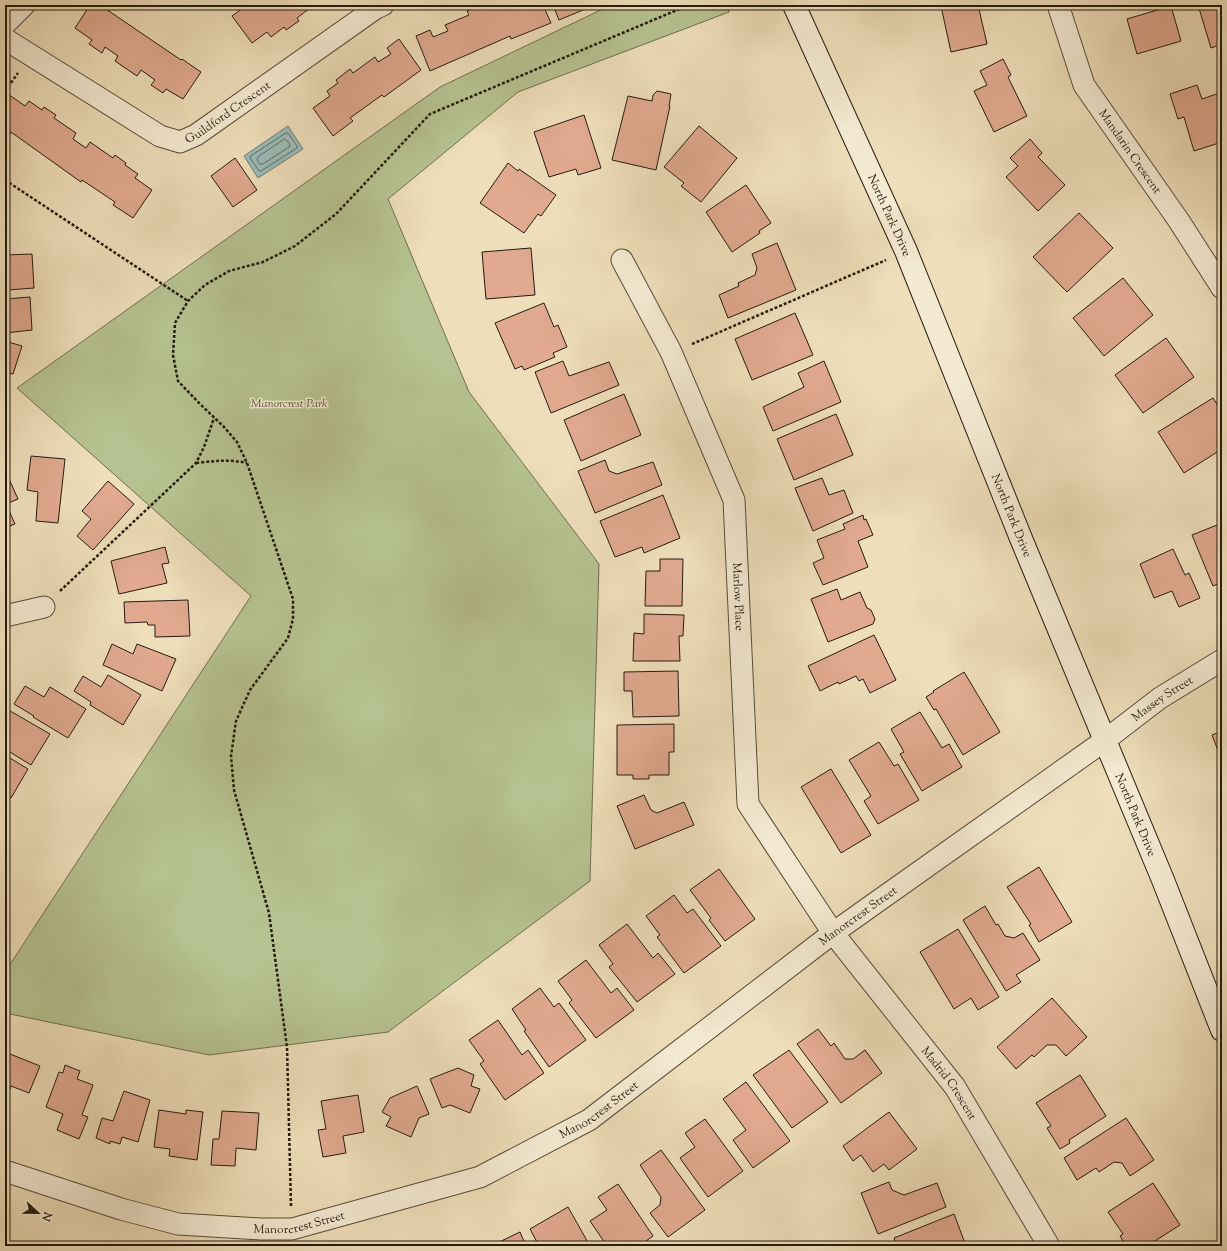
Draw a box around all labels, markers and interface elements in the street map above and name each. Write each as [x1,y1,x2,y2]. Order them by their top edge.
street label: Guildford Crescent [182,77,275,149]
street label: Mandarin Crescent [1094,106,1165,198]
street label: North Park Drive [862,172,915,260]
park label: Manorcrest Park [251,395,328,413]
street label: North Park Drive [986,471,1036,561]
street label: Marlow Place [727,562,748,632]
street label: Massey Street [1128,672,1197,727]
street label: North Park Drive [1110,771,1160,860]
street label: Manorcrest Street [815,882,901,951]
street label: Madrid Crescent [916,1043,981,1124]
street label: Manorcrest Street [556,1077,643,1144]
north arrow [18,1193,58,1233]
street label: Manorcrest Street [253,1207,347,1239]
text: N [37,1208,56,1224]

